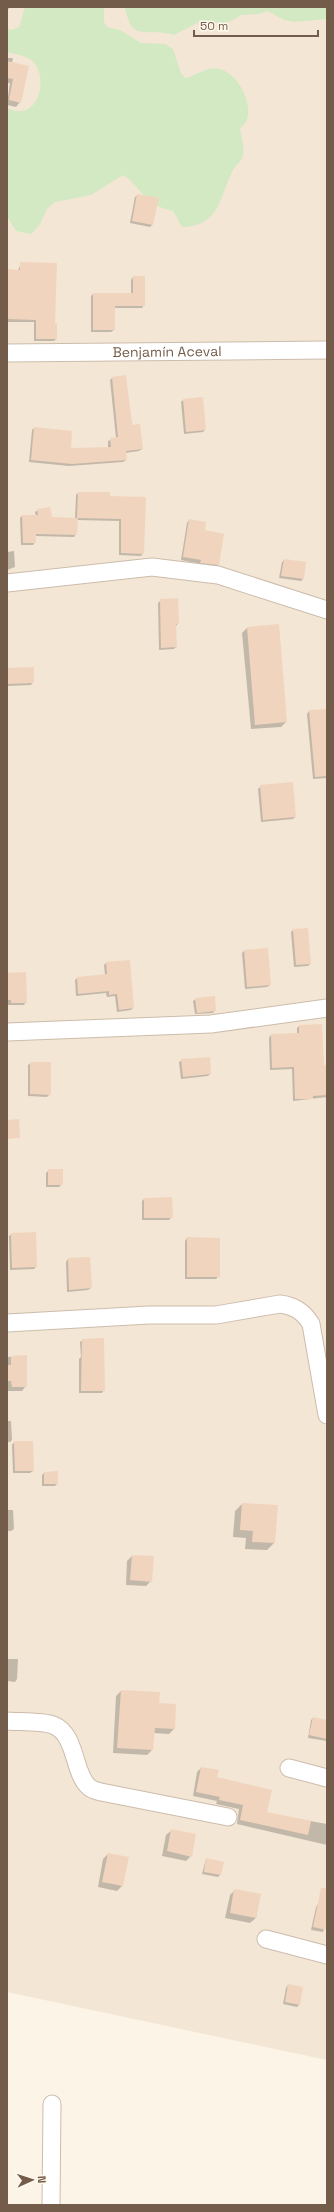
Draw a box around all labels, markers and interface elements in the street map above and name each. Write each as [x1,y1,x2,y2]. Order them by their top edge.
scale bar [194,12,318,38]
text: 50 m [200,18,228,34]
street label: Benjamín Aceval [112,342,222,361]
north arrow [12,2160,52,2200]
text: N [35,2175,49,2184]

